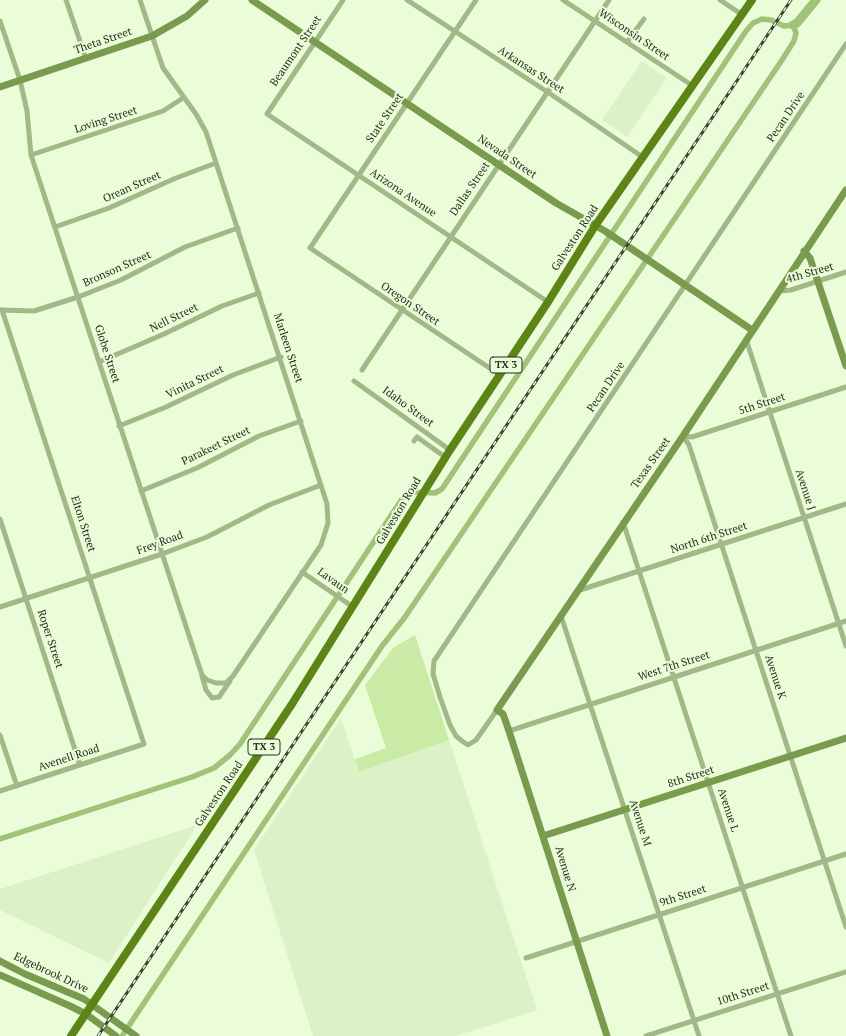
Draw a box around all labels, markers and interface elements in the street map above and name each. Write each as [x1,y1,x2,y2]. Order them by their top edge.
street label: Wisconsin Street [596,6,672,64]
street label: Beaumont Street [267,13,325,89]
street label: Theta Street [72,25,134,57]
street label: Arkansas Street [495,44,567,96]
street label: Pecan Drive [764,89,808,145]
street label: State Street [364,91,406,145]
street label: Loving Street [73,104,139,136]
street label: Nevada Street [475,132,539,182]
street label: Dallas Street [447,159,493,219]
street label: Arizona Avenue [367,166,439,220]
street label: Orean Street [101,168,163,206]
street label: Galveston Road [549,203,601,273]
street label: Bronson Street [81,248,153,290]
street label: 4th Street [785,260,835,286]
street label: Oregon Street [378,279,442,329]
street label: Nell Street [148,301,200,335]
street label: Marleen Street [271,312,305,384]
street label: Globe Street [91,323,123,385]
road number: TX 3 [490,357,522,373]
street label: Pecan Drive [584,359,628,415]
street label: Vinita Street [164,362,226,402]
street label: Idaho Street [380,384,436,430]
street label: 5th Street [737,390,787,418]
street label: Parakeet Street [180,424,252,468]
street label: Texas Street [629,435,673,491]
street label: Avenue J [792,468,818,512]
street label: Galveston Road [374,475,424,547]
street label: Elton Street [68,494,98,554]
street label: North 6th Street [669,519,749,557]
street label: Frey Road [135,529,185,557]
street label: Lavaun [315,565,351,597]
street label: Roper Street [34,608,66,670]
street label: West 7th Street [637,648,711,684]
street label: Avenue K [762,653,788,701]
road number: TX 3 [248,739,280,755]
street label: Avenell Road [37,742,101,774]
street label: Galveston Road [192,759,246,829]
street label: 8th Street [666,763,716,791]
street label: Avenue L [715,787,741,833]
street label: Avenue M [626,798,654,848]
street label: Avenue N [552,845,578,893]
street label: 9th Street [658,882,708,910]
street label: Edgebrook Drive [12,950,90,996]
street label: 10th Street [715,979,771,1009]

